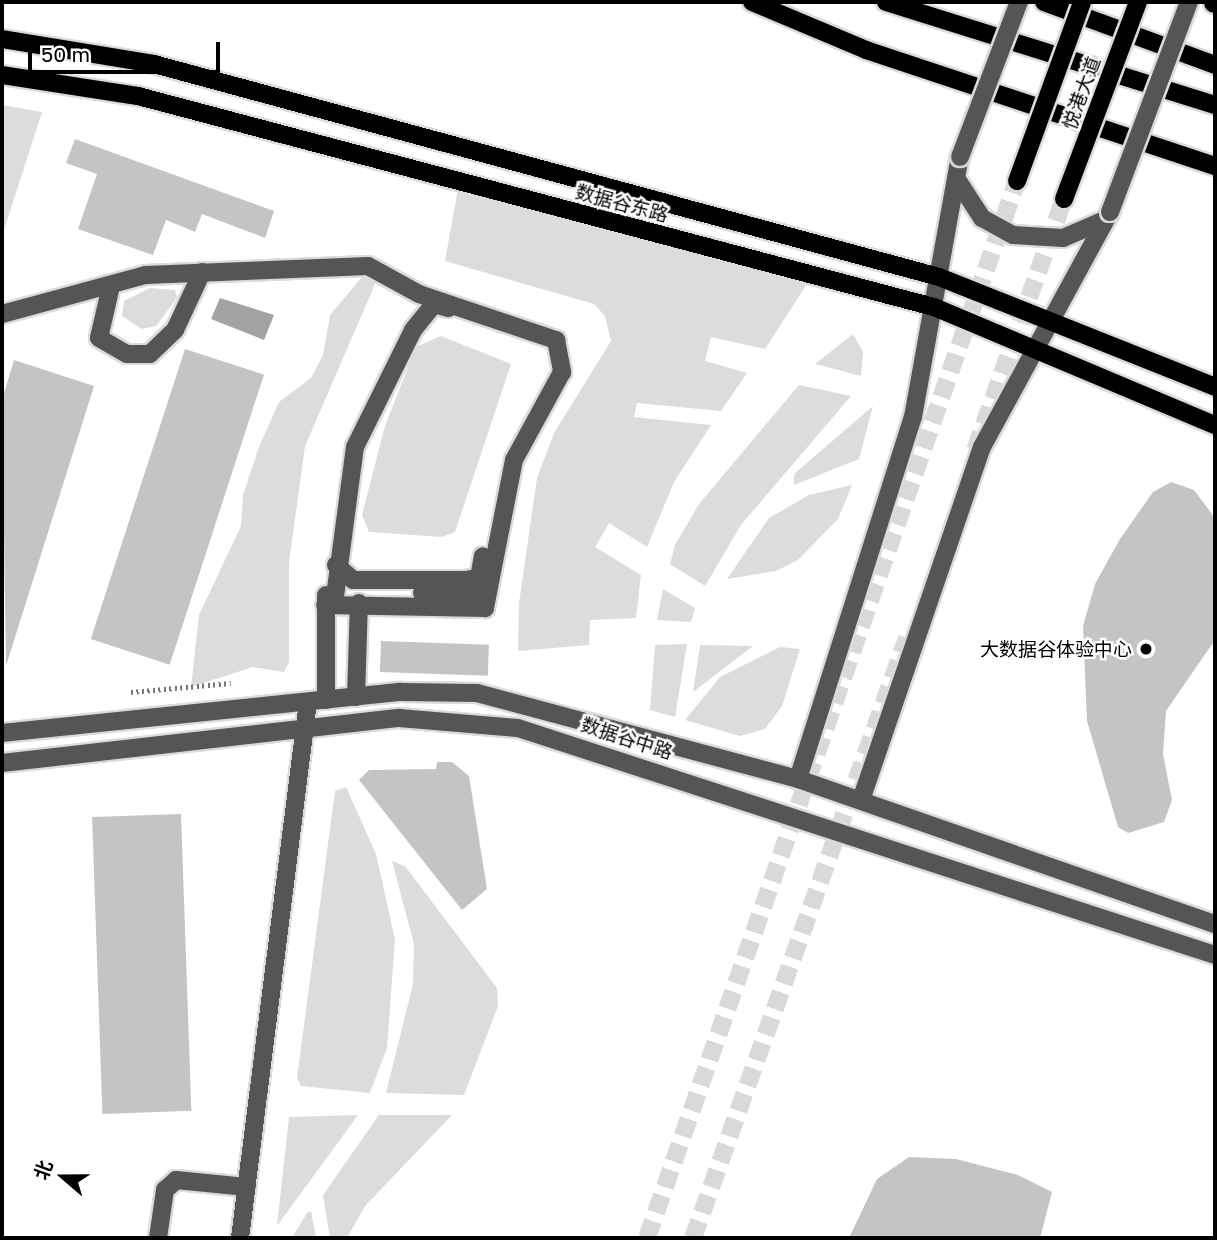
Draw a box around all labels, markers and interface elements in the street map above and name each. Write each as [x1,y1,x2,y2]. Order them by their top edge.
scale bar [32,28,224,72]
text: 50 m [41,41,90,67]
street label: 悦港大道 [1057,53,1105,133]
street label: 数据谷东路 [573,180,671,226]
place label: 大数据谷体验中心 [980,638,1132,660]
marker: 大数据谷体验中心 [1138,641,1154,657]
street label: 数据谷中路 [578,712,676,764]
north arrow [28,1142,98,1212]
text: 北 [29,1157,57,1183]

